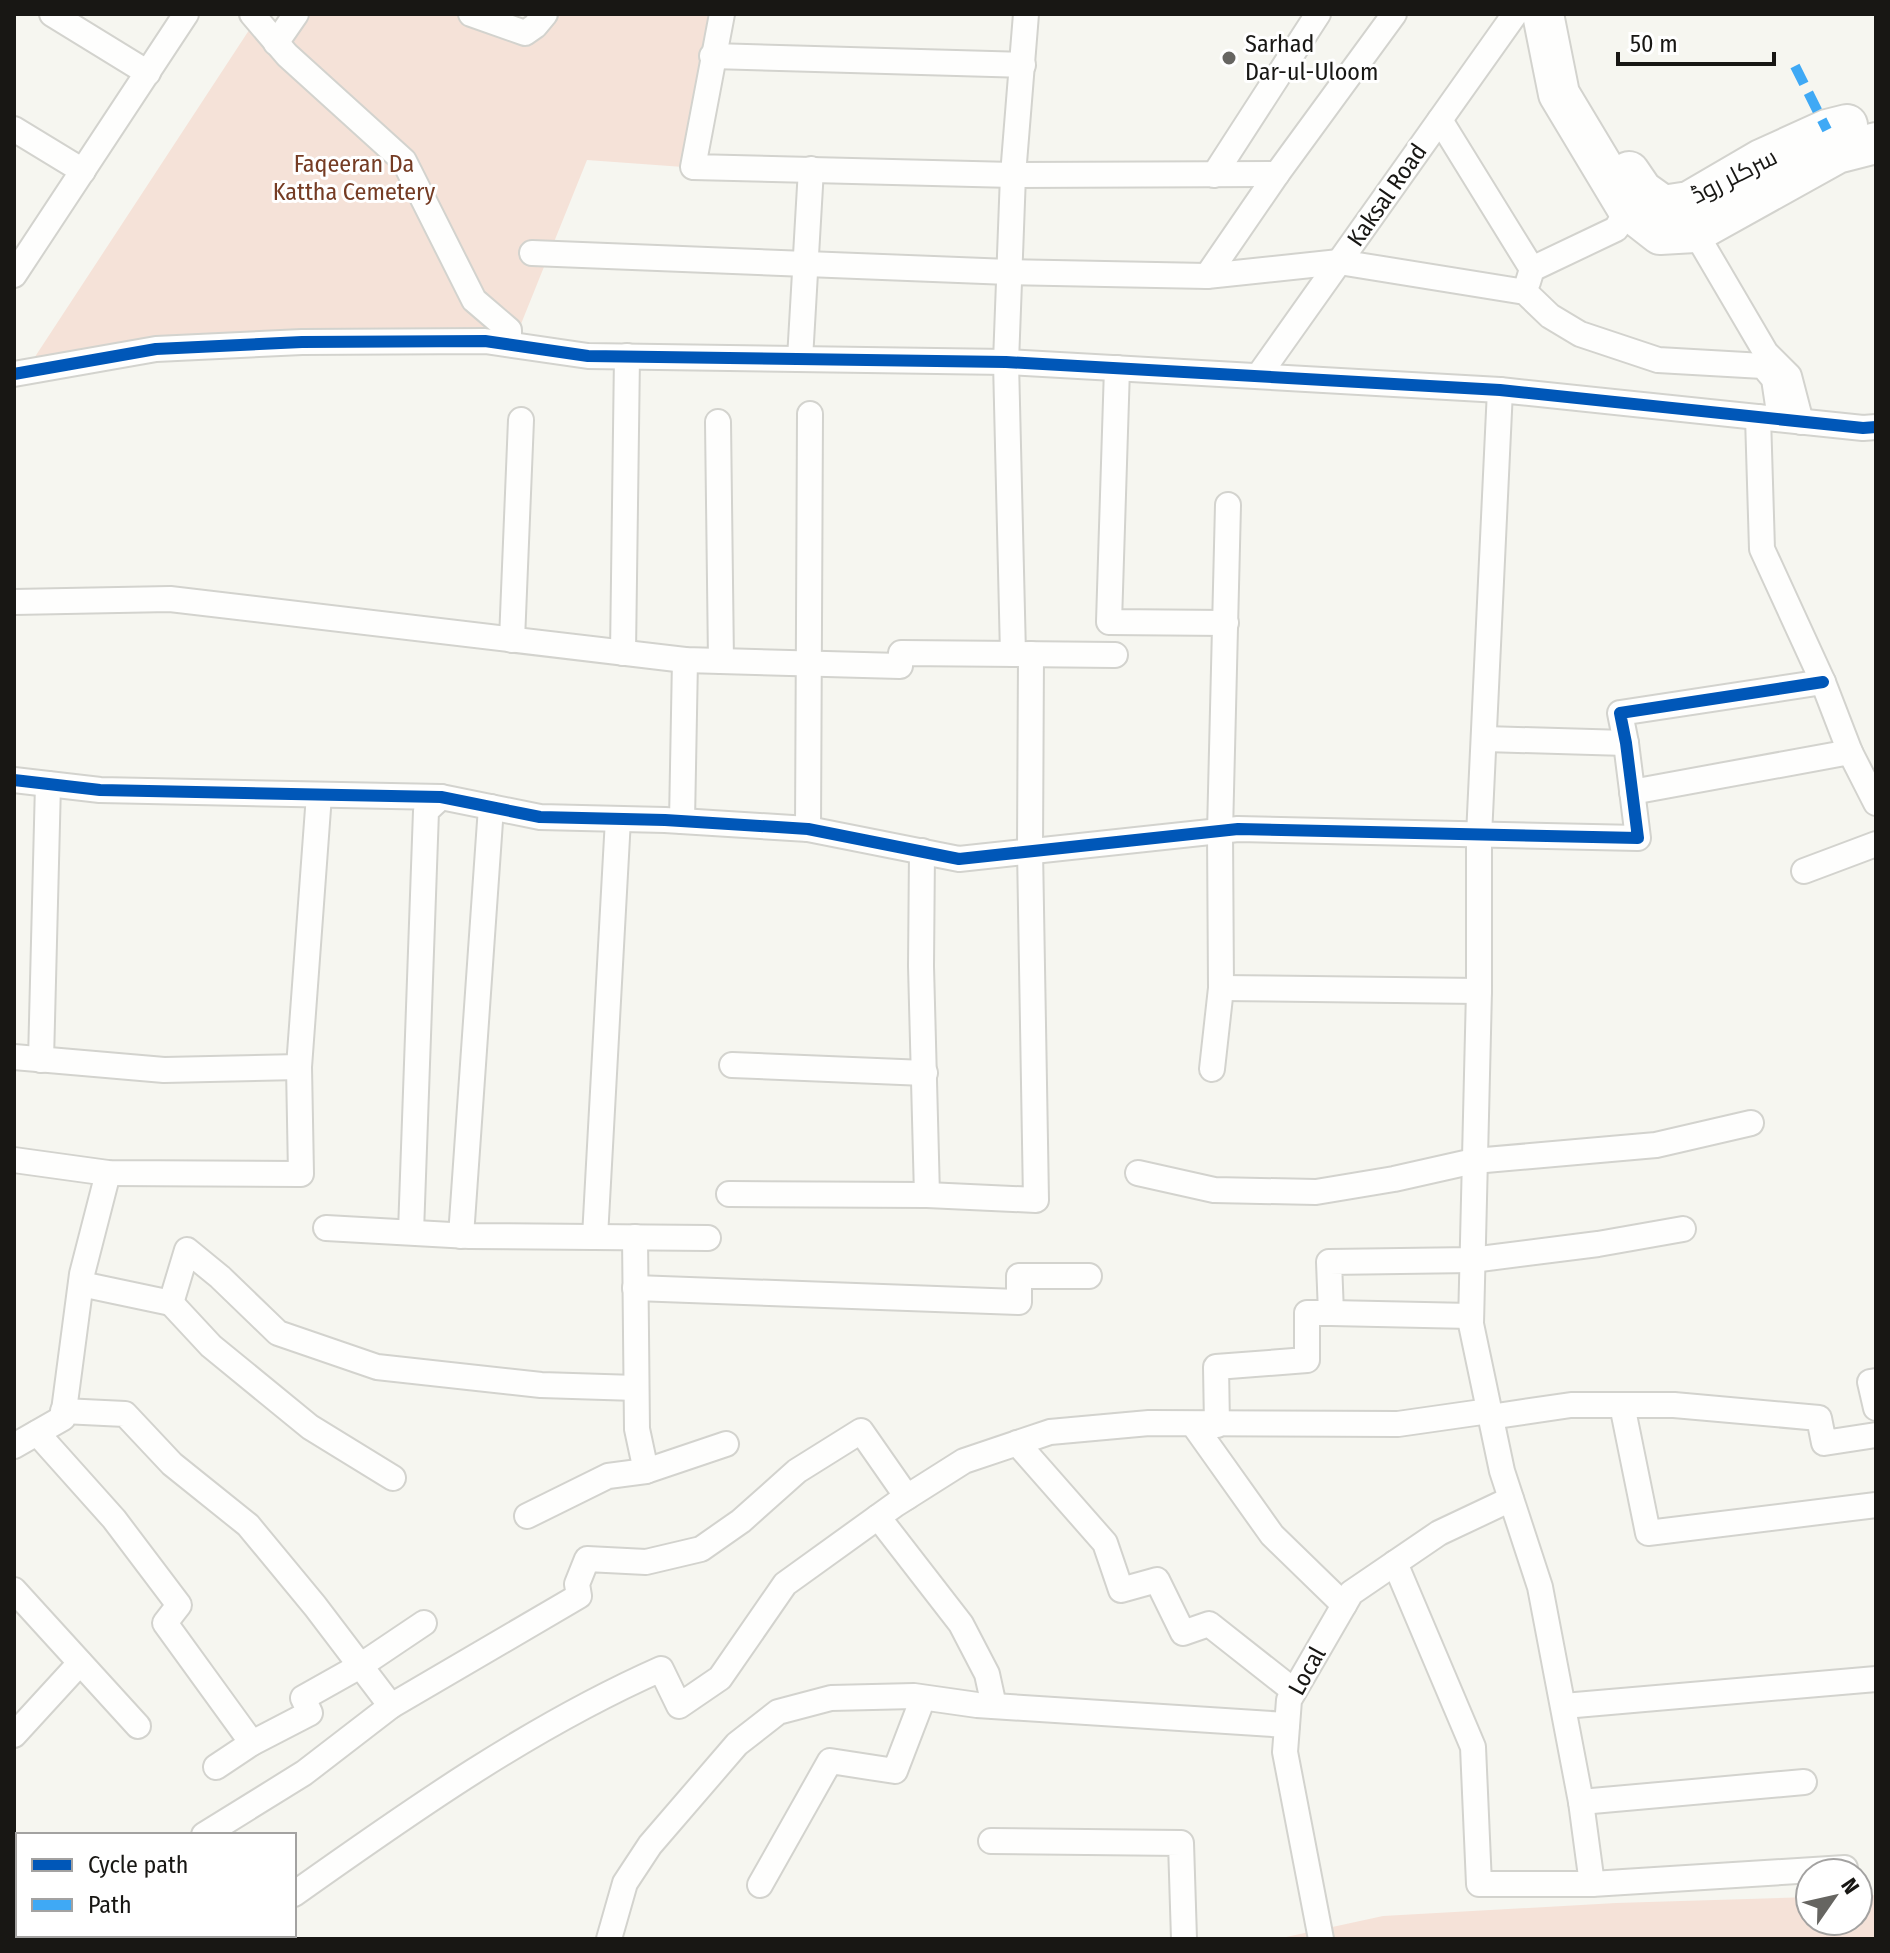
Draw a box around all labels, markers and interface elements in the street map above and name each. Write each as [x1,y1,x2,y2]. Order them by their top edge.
scale bar [1618,16,1774,66]
place label: Sarhad Dar-ul-Uloom [1245,30,1378,86]
text: 50 m [1630,30,1678,58]
marker: Sarhad Dar-ul-Uloom [1220,49,1238,67]
street label: Kaksal Road [1341,138,1433,252]
street label: سرکلر روڈ [1686,142,1782,210]
park label: Faqeeran Da Kattha Cemetery [273,150,435,206]
street label: Local [1282,1642,1332,1700]
legend [16,1833,296,1937]
text: Cycle path [88,1851,188,1879]
north arrow [1794,1857,1874,1937]
text: N [1835,1873,1865,1899]
text: Path [88,1891,132,1919]

